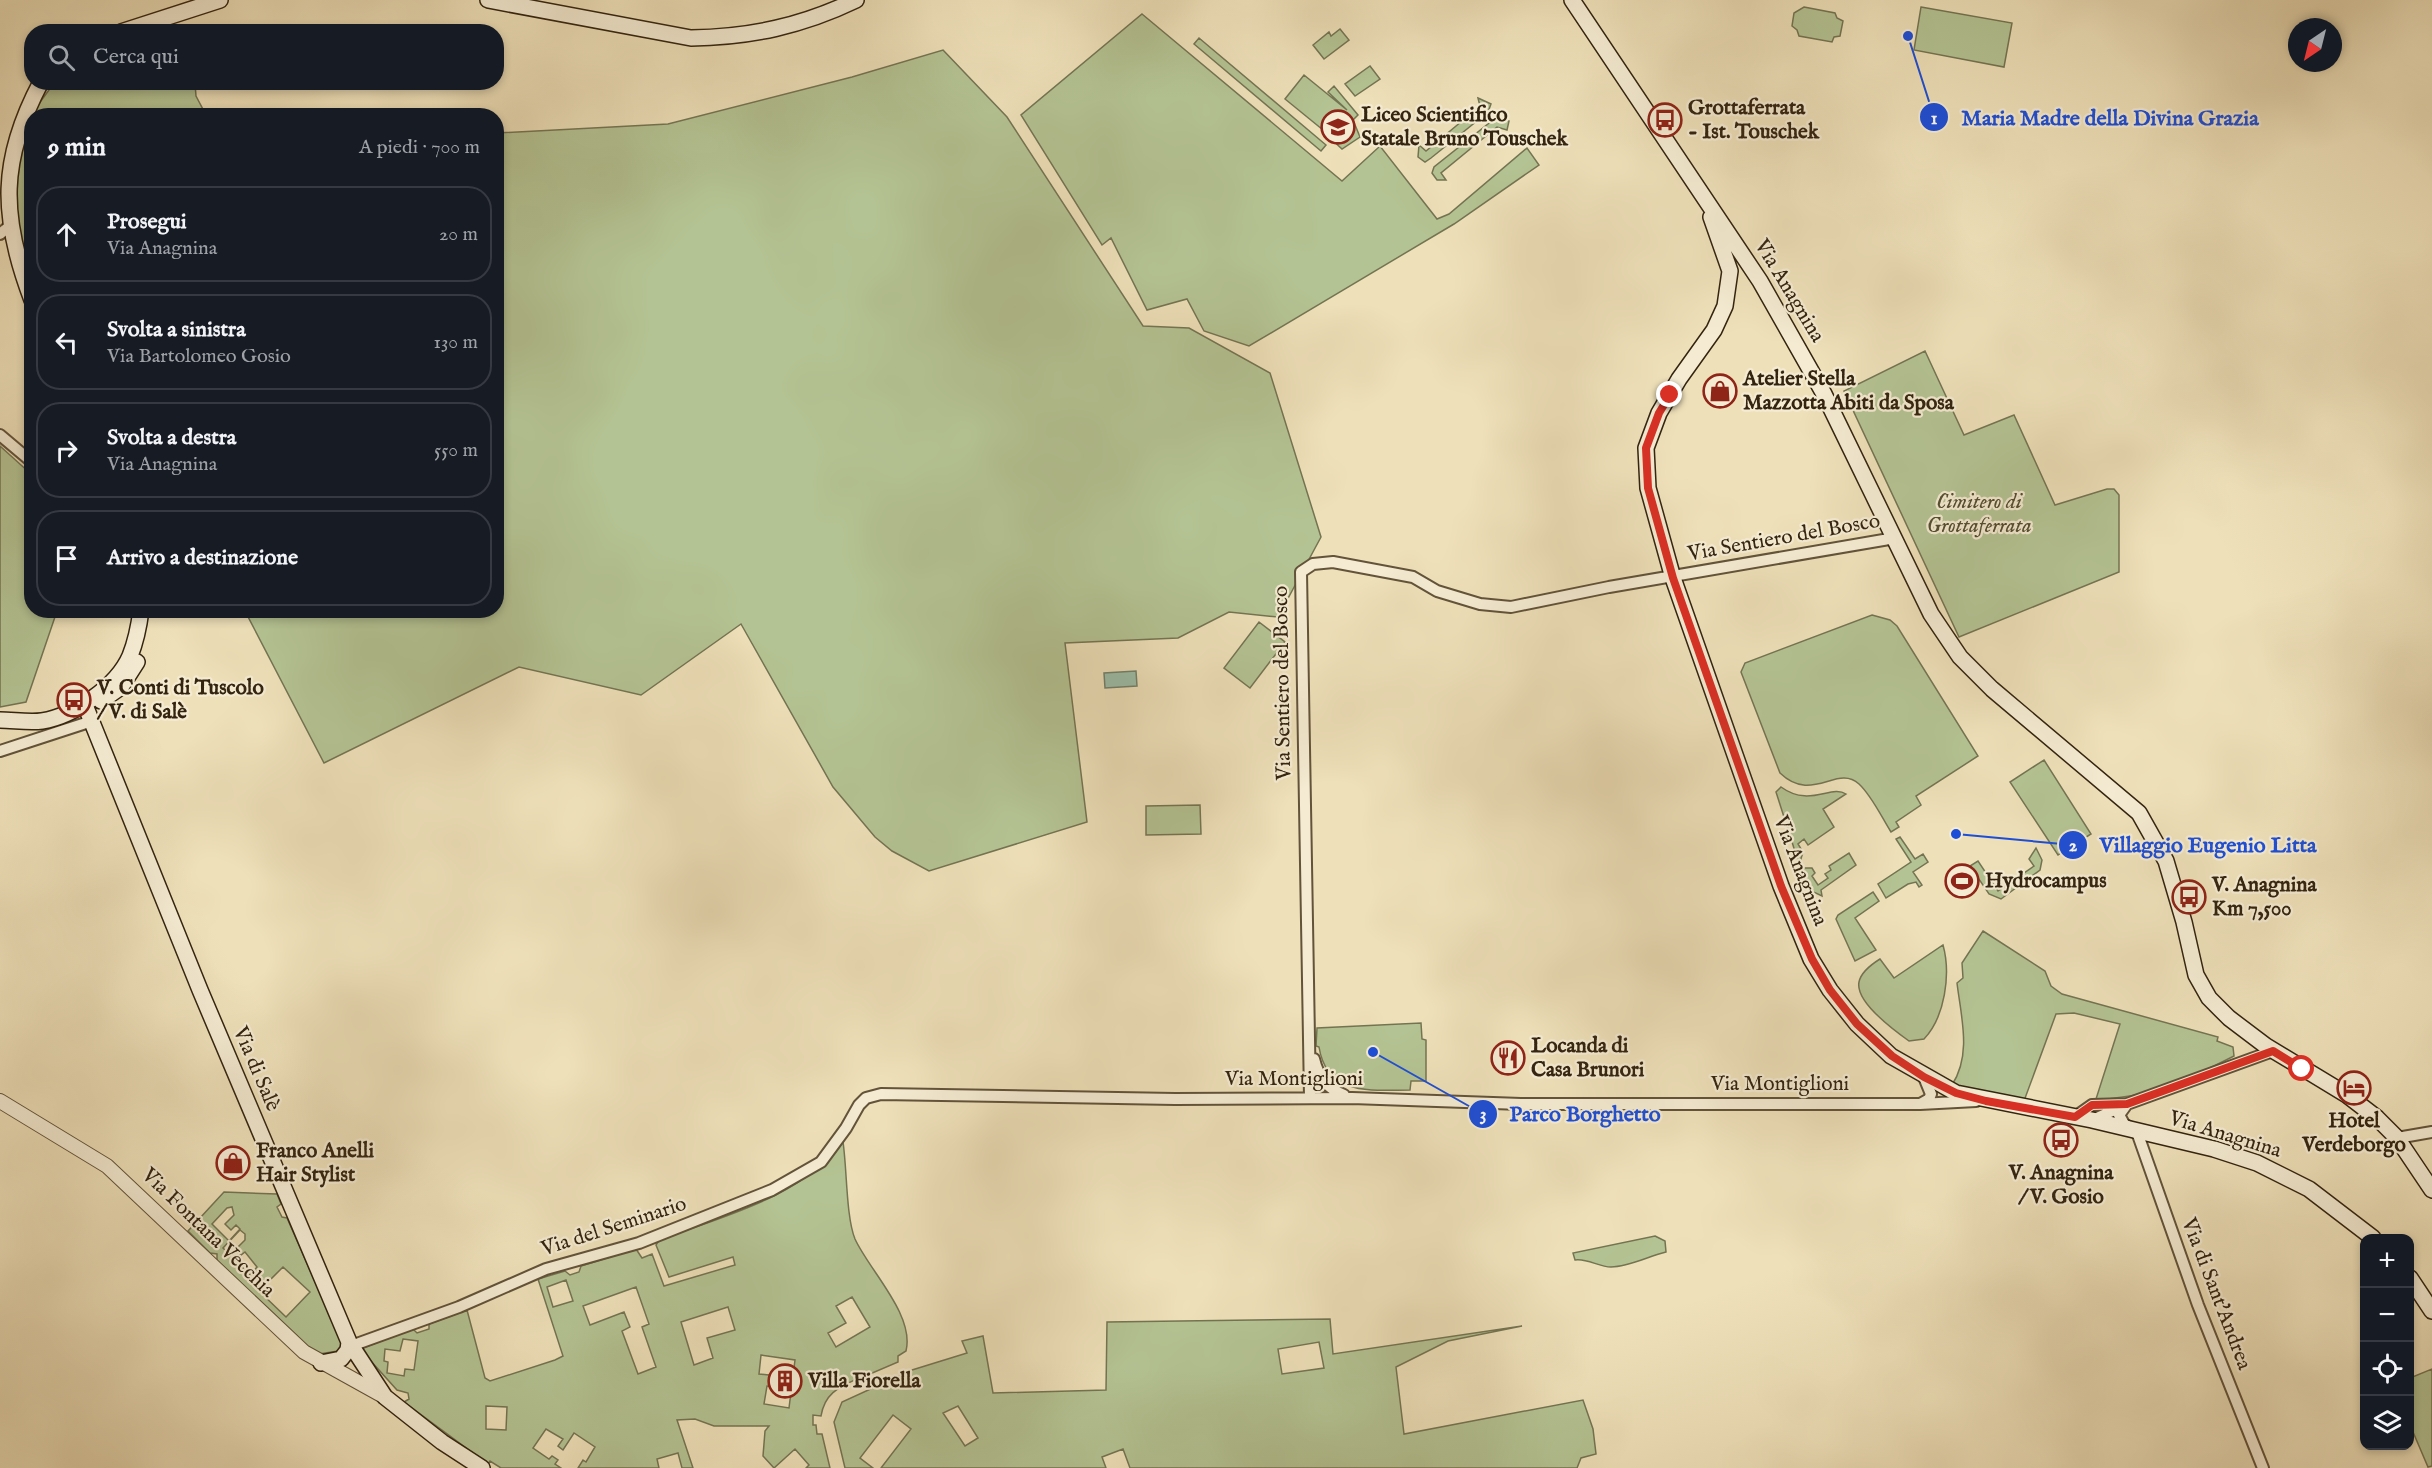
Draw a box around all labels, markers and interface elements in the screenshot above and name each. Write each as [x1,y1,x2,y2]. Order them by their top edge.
north arrow [2288,18,2342,72]
search box [24,24,504,90]
icon: search [45,41,78,74]
text: Cerca qui [93,43,179,71]
place label: Grottaferrata - Ist. Touschek [1688,95,1820,146]
callout: Maria Madre della Divina Grazia [1919,97,2270,137]
place label: Liceo Scientifico Statale Bruno Touschek [1361,102,1568,153]
bus stop icon: Grottaferrata - Ist. Touschek [1647,102,1683,138]
text: Maria Madre della Divina Grazia [1961,105,2259,133]
text: 1 [1931,108,1938,131]
school or university icon: Liceo Scientifico Statale Bruno Touschek [1320,109,1356,145]
text: 9 min [48,131,106,164]
text: A piedi · 700 m [359,135,480,160]
text: Prosegui [107,208,187,236]
icon: ahead [50,218,83,251]
text: 20 m [439,222,478,247]
street label: Via Anagnina [1747,234,1831,348]
text: Via Anagnina [107,236,217,261]
text: Svolta a sinistra [107,316,246,344]
icon: left [50,326,83,359]
text: 130 m [433,330,478,355]
text: Via Bartolomeo Gosio [107,344,291,369]
place label: Atelier Stella Mazzotta Abiti da Sposa [1742,366,1955,417]
shop icon: Atelier Stella Mazzotta Abiti da Sposa [1702,373,1738,409]
route end [1656,381,1682,407]
text: Svolta a destra [107,424,236,452]
icon: right [50,434,83,467]
text: 550 m [434,438,478,463]
text: Via Anagnina [107,452,217,477]
park label: Cimitero di Grottaferrata [1926,489,2032,540]
street label: Via Sentiero del Bosco [1685,508,1882,568]
icon: arrive [50,542,83,575]
text: Arrivo a destinazione [107,544,298,572]
street label: Via Sentiero del Bosco [1268,585,1298,782]
place label: V. Conti di Tuscolo / V. di Salè [96,675,264,726]
bus stop icon: V. Conti di Tuscolo / V. di Salè [56,682,92,718]
street label: Via Anagnina [1766,811,1834,931]
callout: Villaggio Eugenio Litta [2058,825,2329,865]
text: Villaggio Eugenio Litta [2098,832,2317,860]
text: 2 [2069,835,2078,858]
sports icon: Hydrocampus [1944,863,1980,899]
place label: Hydrocampus [1985,868,2107,895]
place label: V. Anagnina Km 7,500 [2211,872,2317,923]
bus stop icon: V. Anagnina Km 7,500 [2171,879,2207,915]
street label: Via di Salè [226,1022,286,1116]
place label: Locanda di Casa Brunori [1531,1033,1645,1084]
restaurant icon: Locanda di Casa Brunori [1490,1040,1526,1076]
route start [2288,1055,2314,1081]
street label: Via Montiglioni [1224,1066,1363,1093]
hotel icon: Hotel Verdeborgo [2336,1070,2372,1106]
street label: Via Montiglioni [1710,1071,1849,1098]
callout: Parco Borghetto [1468,1094,1673,1134]
text: Parco Borghetto [1509,1101,1661,1129]
text: 3 [1480,1104,1486,1127]
street label: Via Anagnina [2165,1105,2285,1165]
place label: Hotel Verdeborgo [2301,1108,2407,1159]
bus stop icon: V. Anagnina / V. Gosio [2043,1122,2079,1158]
place label: Franco Anelli Hair Stylist [256,1138,374,1189]
shop icon: Franco Anelli Hair Stylist [215,1145,251,1181]
place label: V. Anagnina / V. Gosio [2008,1160,2114,1211]
street label: Via Fontana Vecchia [135,1162,281,1304]
street label: Via del Seminario [537,1191,690,1264]
street label: Via di Sant'Andrea [2174,1213,2258,1375]
map controls [2360,1234,2414,1450]
button: + [2360,1234,2414,1288]
button: − [2360,1288,2414,1342]
button: locate [2360,1342,2414,1396]
building icon: Villa Fiorella [767,1363,803,1399]
place label: Villa Fiorella [807,1368,921,1395]
button: layers [2360,1396,2414,1450]

